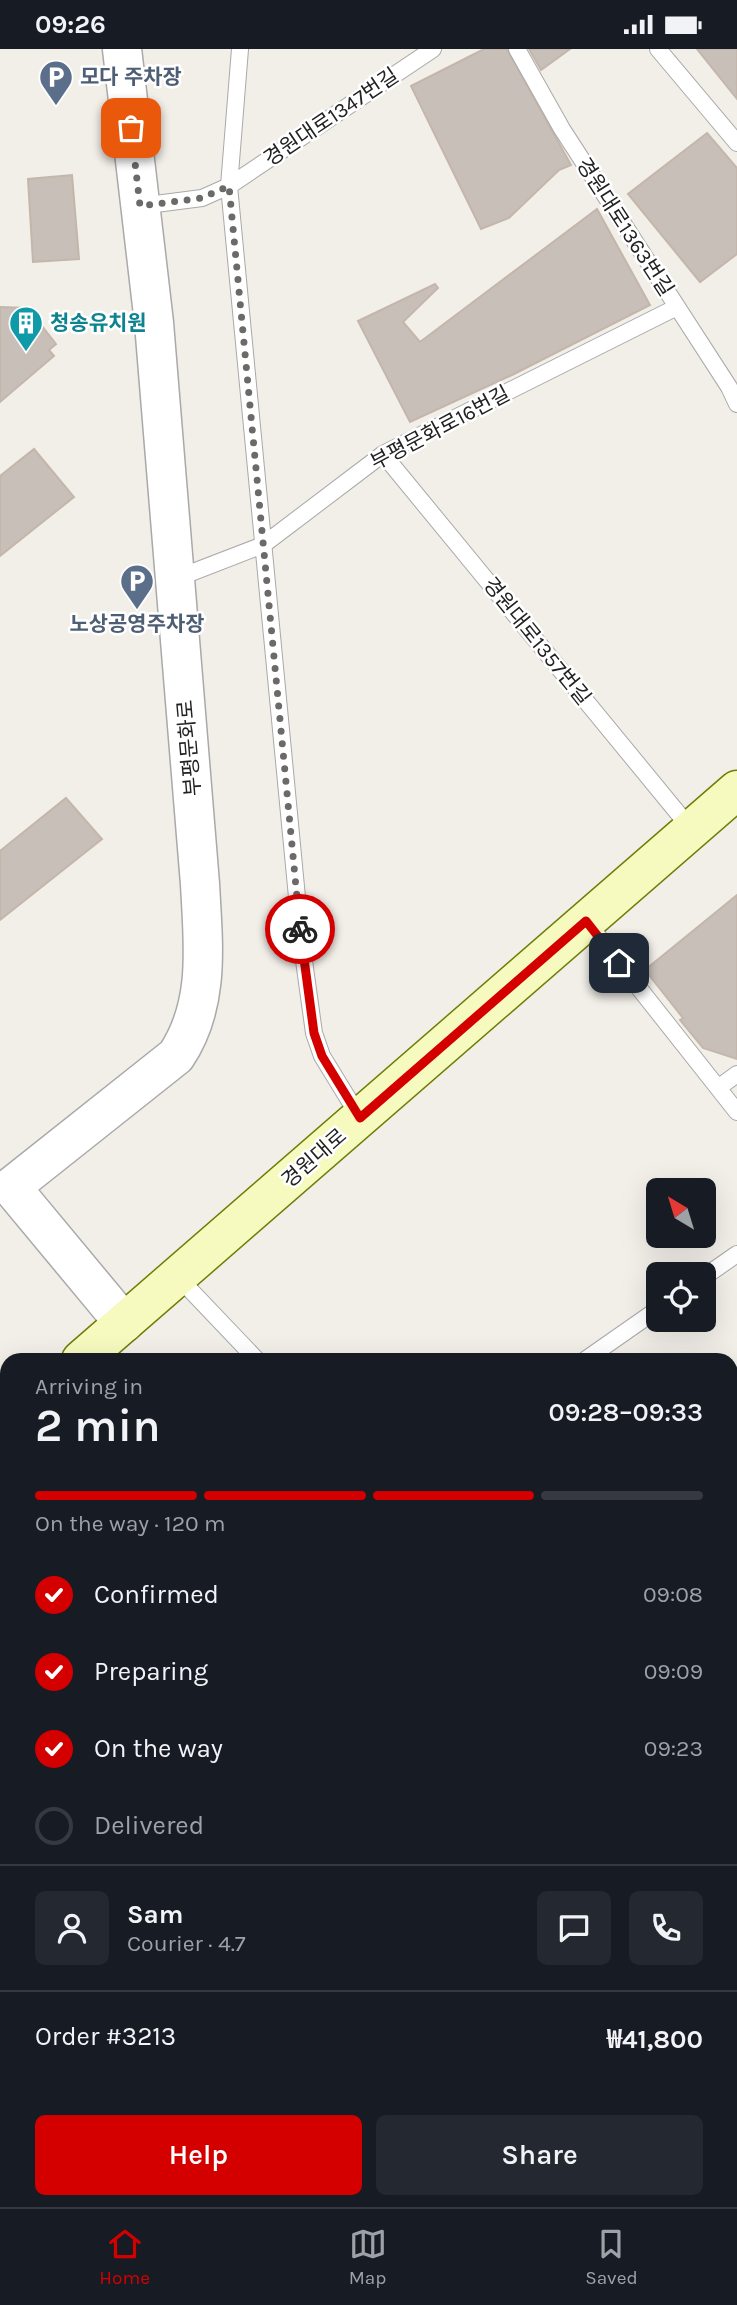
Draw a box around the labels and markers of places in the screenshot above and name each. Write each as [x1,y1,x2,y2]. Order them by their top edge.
parking icon: 모다 주차장 [37,58,75,107]
place label: 모다 주차장 [80,65,182,89]
pin [101,98,161,158]
building icon: 청송유치원 [7,304,45,353]
place label: 청송유치원 [50,311,147,335]
parking icon: 노상공영주차장 [118,562,156,611]
place label: 노상공영주차장 [69,612,205,636]
pin [589,933,649,993]

